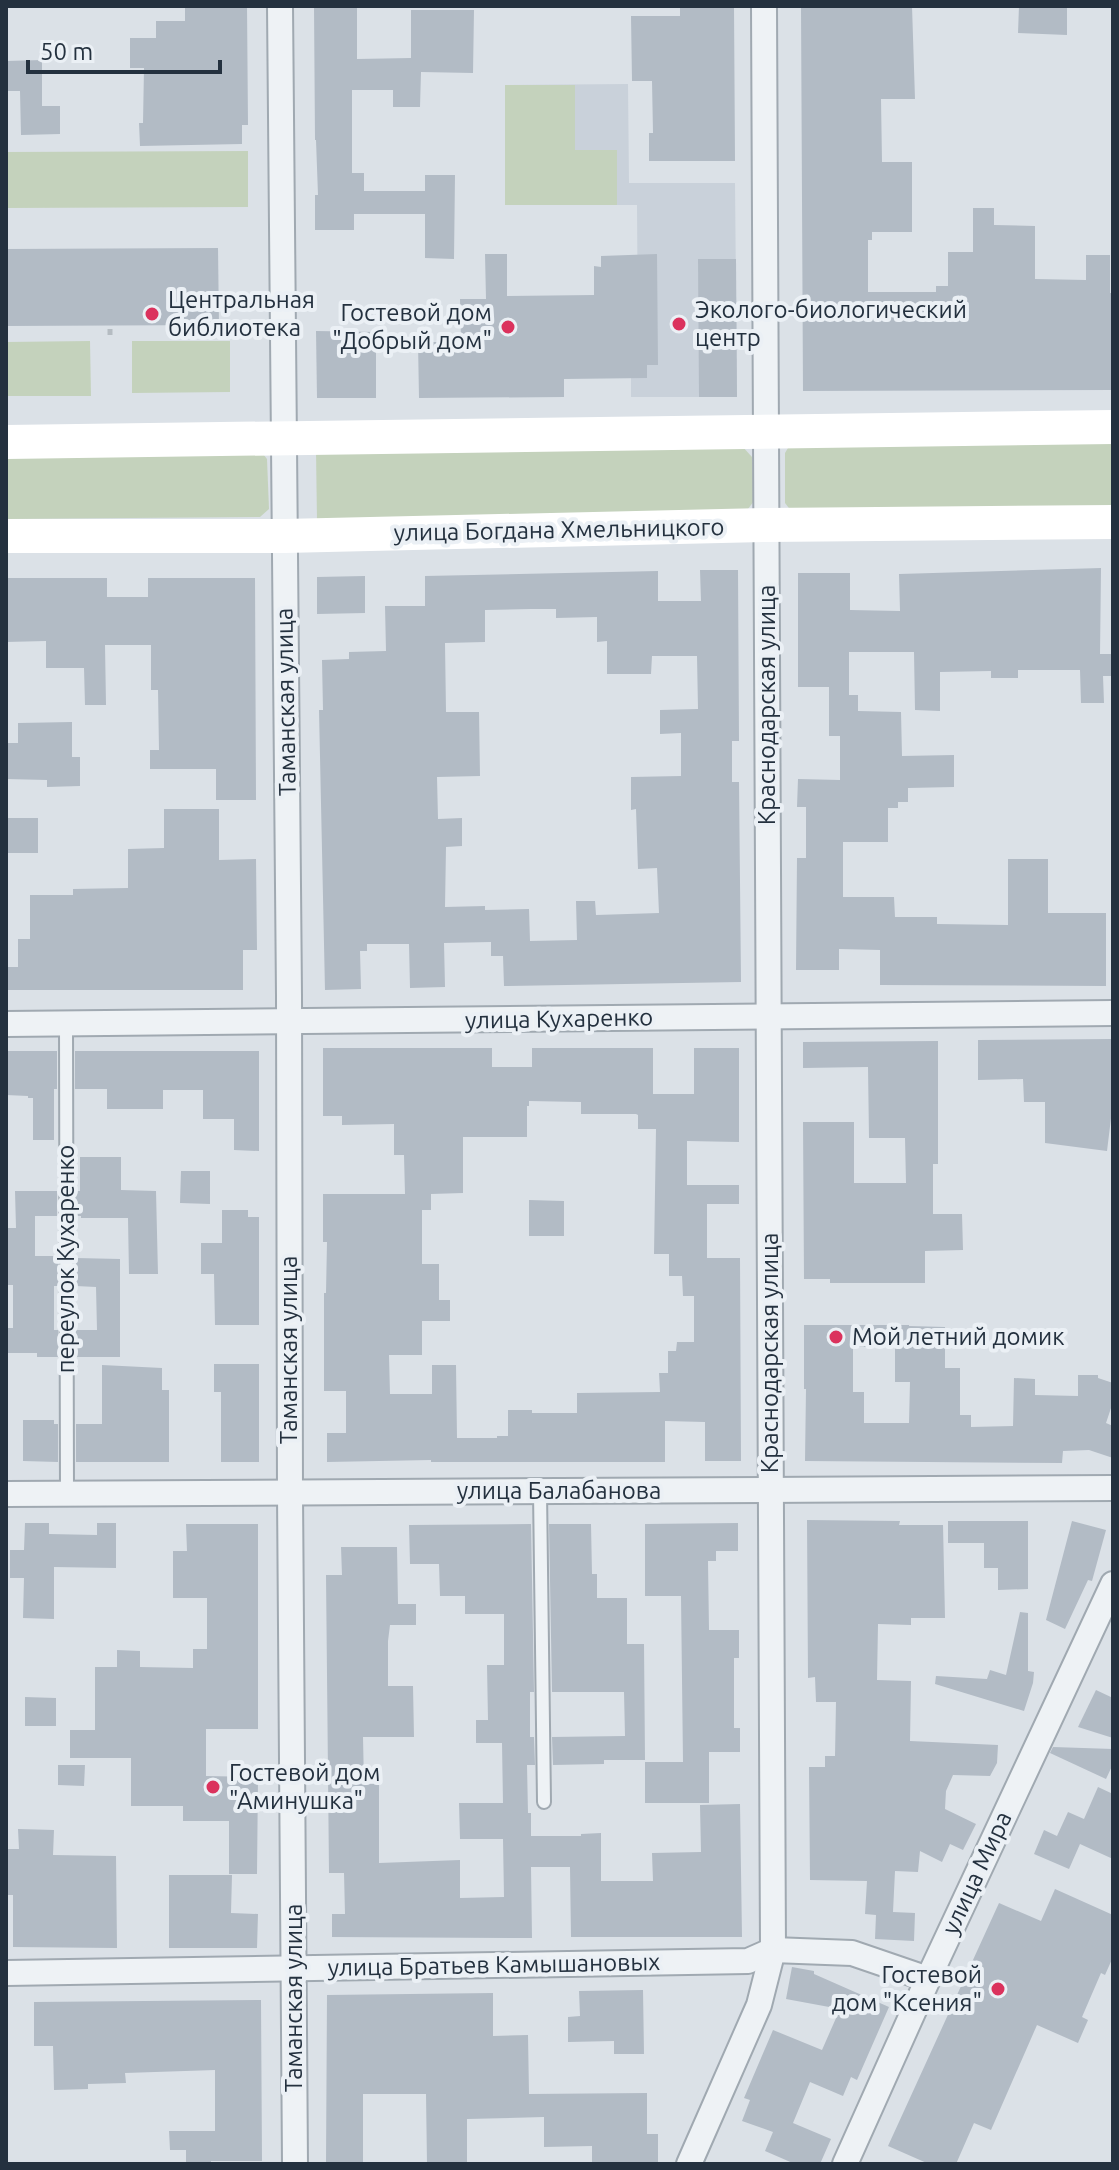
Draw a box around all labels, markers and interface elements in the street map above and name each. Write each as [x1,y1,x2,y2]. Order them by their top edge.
scale bar [28,24,220,74]
text: 50 m [40,38,93,65]
place label: Центральная библиотека [168,286,315,341]
place label: Эколого-биологический центр [695,296,967,351]
place label: Гостевой дом "Добрый дом" [332,299,492,354]
marker: Центральная библиотека [143,305,161,323]
marker: Эколого-биологический центр [670,315,688,333]
marker: Гостевой дом "Добрый дом" [499,318,517,336]
street label: улица Богдана Хмельницкого [393,513,725,546]
street label: Краснодарская улица [753,585,780,825]
street label: Таманская улица [270,608,301,796]
street label: улица Кухаренко [465,1003,653,1034]
street label: переулок Кухаренко [52,1145,79,1373]
street label: Краснодарская улица [756,1233,783,1473]
street label: Таманская улица [275,1256,302,1444]
place label: Мой летний домик [852,1323,1065,1350]
marker: Мой летний домик [827,1328,845,1346]
street label: улица Балабанова [457,1477,661,1504]
place label: Гостевой дом "Аминушка" [229,1759,381,1814]
marker: Гостевой дом "Аминушка" [204,1778,222,1796]
street label: улица Мира [936,1807,1017,1939]
street label: Таманская улица [280,1904,307,2092]
street label: улица Братьев Камышановых [327,1948,661,1981]
place label: Гостевой дом "Ксения" [832,1961,982,2016]
marker: Гостевой дом "Ксения" [989,1980,1007,1998]

